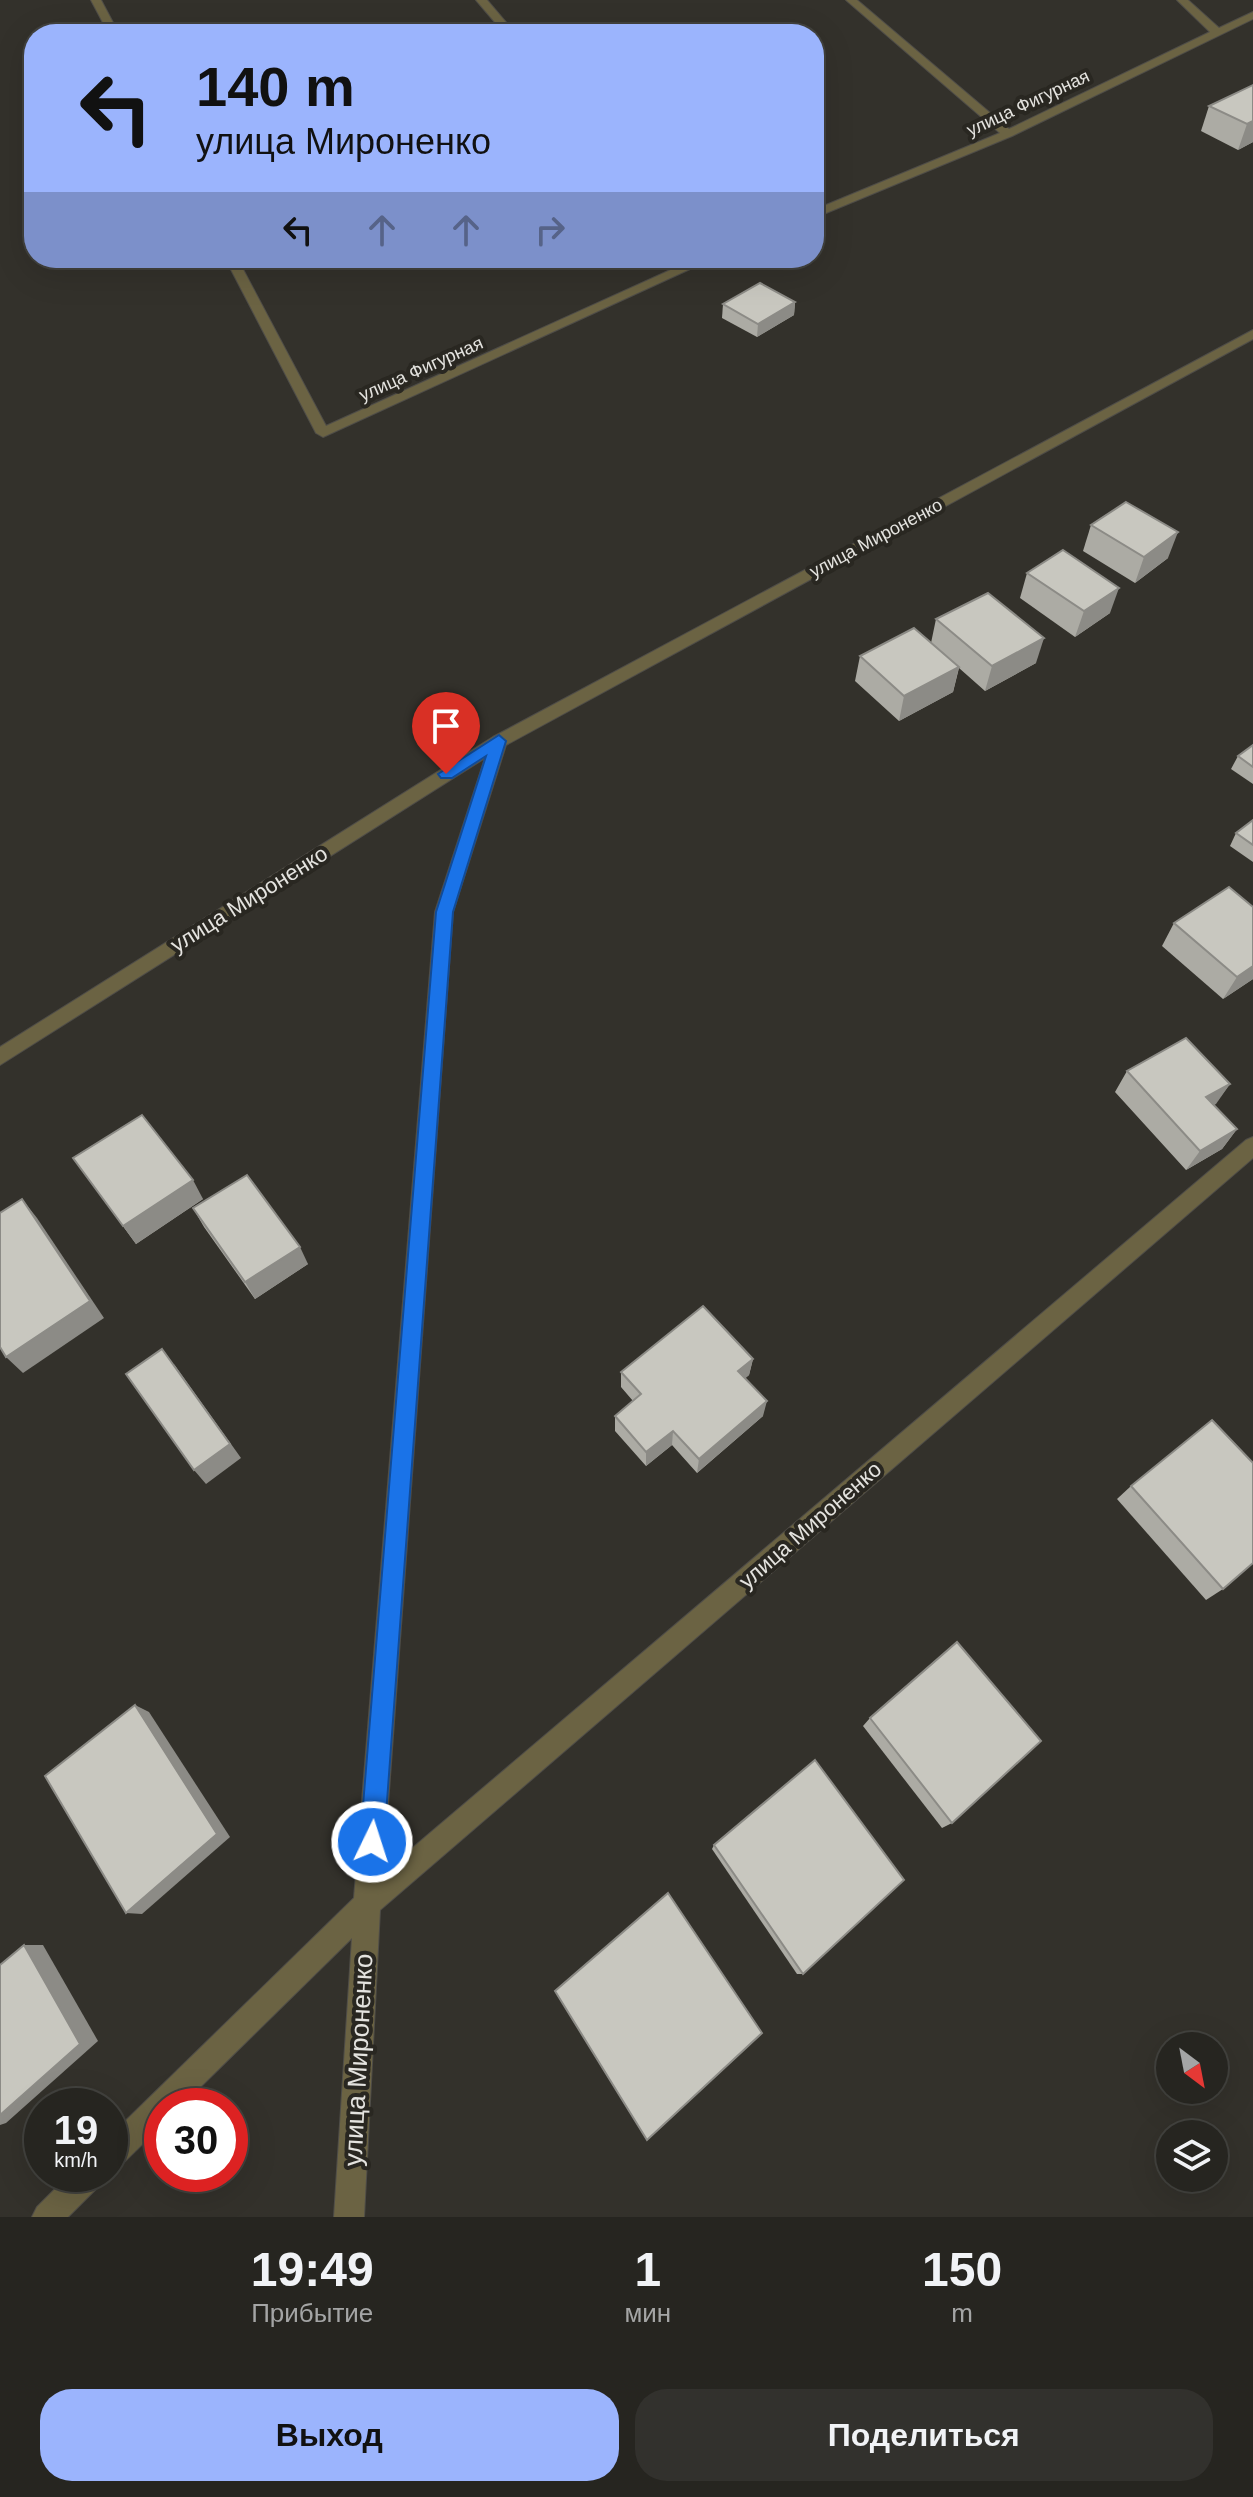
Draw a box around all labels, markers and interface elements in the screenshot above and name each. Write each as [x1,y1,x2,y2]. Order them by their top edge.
text: 140 m [196,55,355,118]
icon: left [64,56,168,160]
street label: улица Фигурная [963,66,1093,140]
text: улица Мироненко [196,121,491,162]
icon: left [276,208,320,252]
icon: ahead [360,208,404,252]
icon: ahead [444,208,488,252]
icon: right [528,208,572,252]
street label: улица Фигурная [356,333,486,405]
street label: улица Мироненко [806,495,946,581]
pin [412,692,480,774]
icon: arrive [424,704,468,748]
street label: улица Мироненко [166,841,332,957]
street label: улица Мироненко [734,1456,886,1594]
position arrow [330,1800,414,1884]
street label: улица Мироненко [337,1953,379,2167]
north arrow [1156,2032,1228,2104]
map controls [1156,2032,1228,2192]
speed limit sign: 30 [144,2088,248,2192]
text: 19 [54,2108,98,2152]
button: layers [1156,2120,1228,2192]
text: km/h [54,2149,98,2171]
text: 19:49 [251,2243,374,2296]
text: 1 [634,2243,661,2296]
text: 150 [922,2243,1002,2296]
text: Прибытие [251,2298,373,2328]
text: мин [624,2298,671,2328]
text: m [951,2298,973,2328]
button: Выход [40,2389,619,2481]
button: Поделиться [635,2389,1213,2481]

